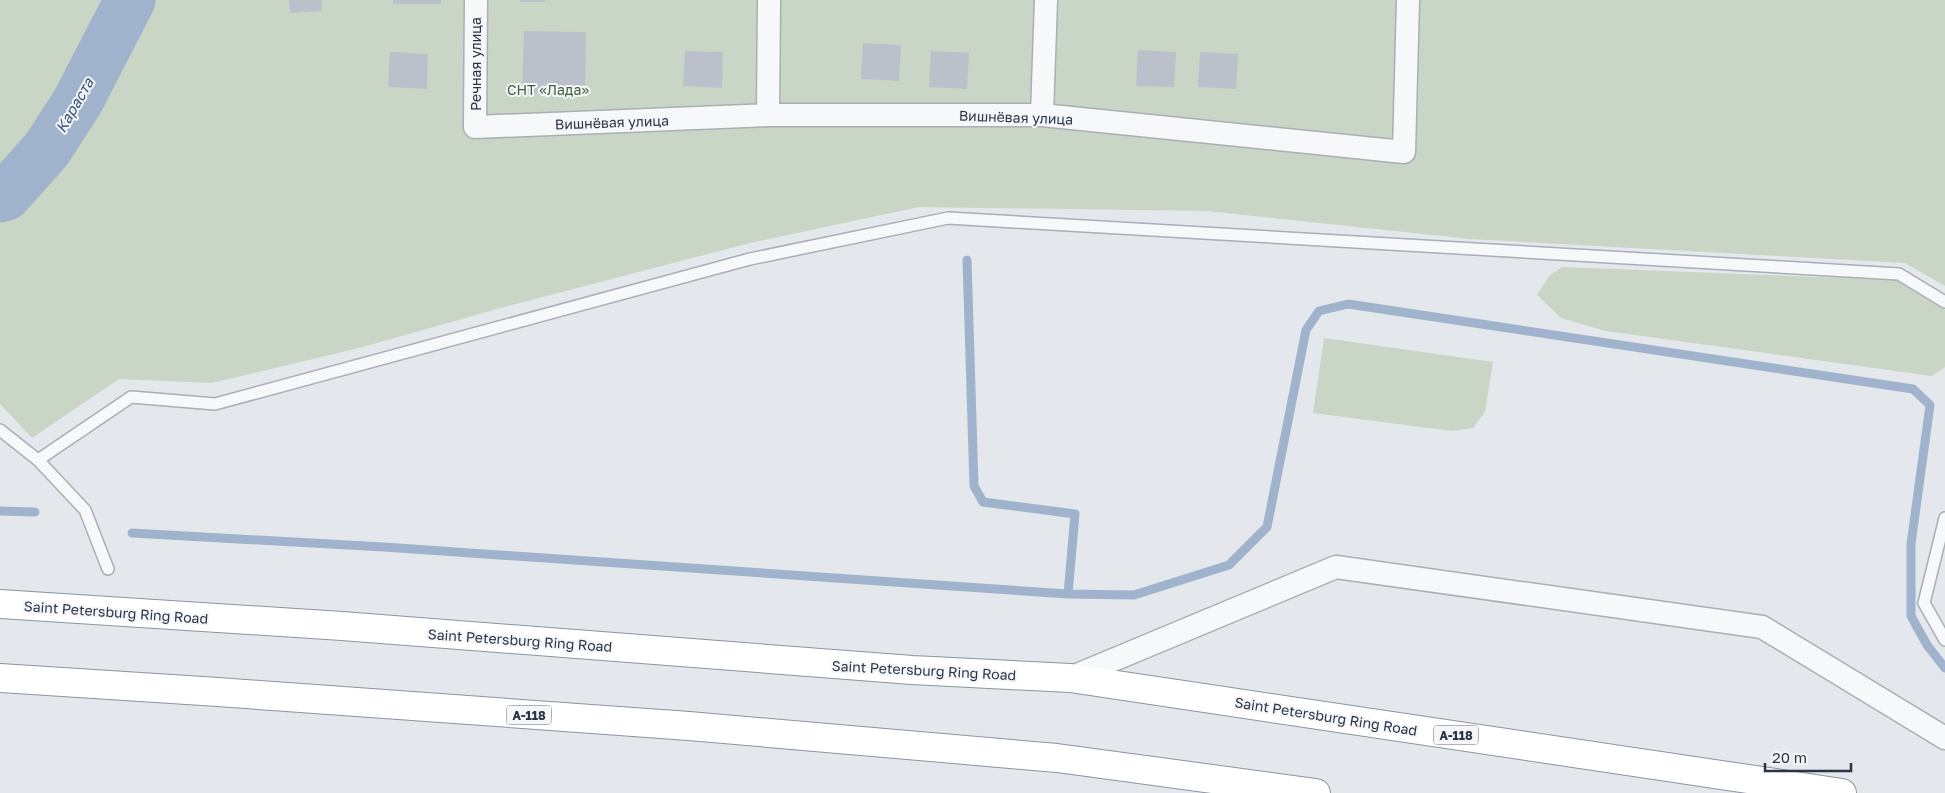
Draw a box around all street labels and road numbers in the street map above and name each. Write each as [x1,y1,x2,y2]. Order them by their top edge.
street label: Речная улица [467,17,484,111]
street label: Вишнёвая улица [959,107,1073,127]
street label: Вишнёвая улица [555,112,669,132]
street label: Saint Petersburg Ring Road [23,597,209,627]
street label: Saint Petersburg Ring Road [427,625,613,655]
street label: Saint Petersburg Ring Road [831,657,1017,683]
street label: Saint Petersburg Ring Road [1233,693,1419,739]
road number: А-118 [506,706,552,724]
road number: А-118 [1434,726,1478,744]

